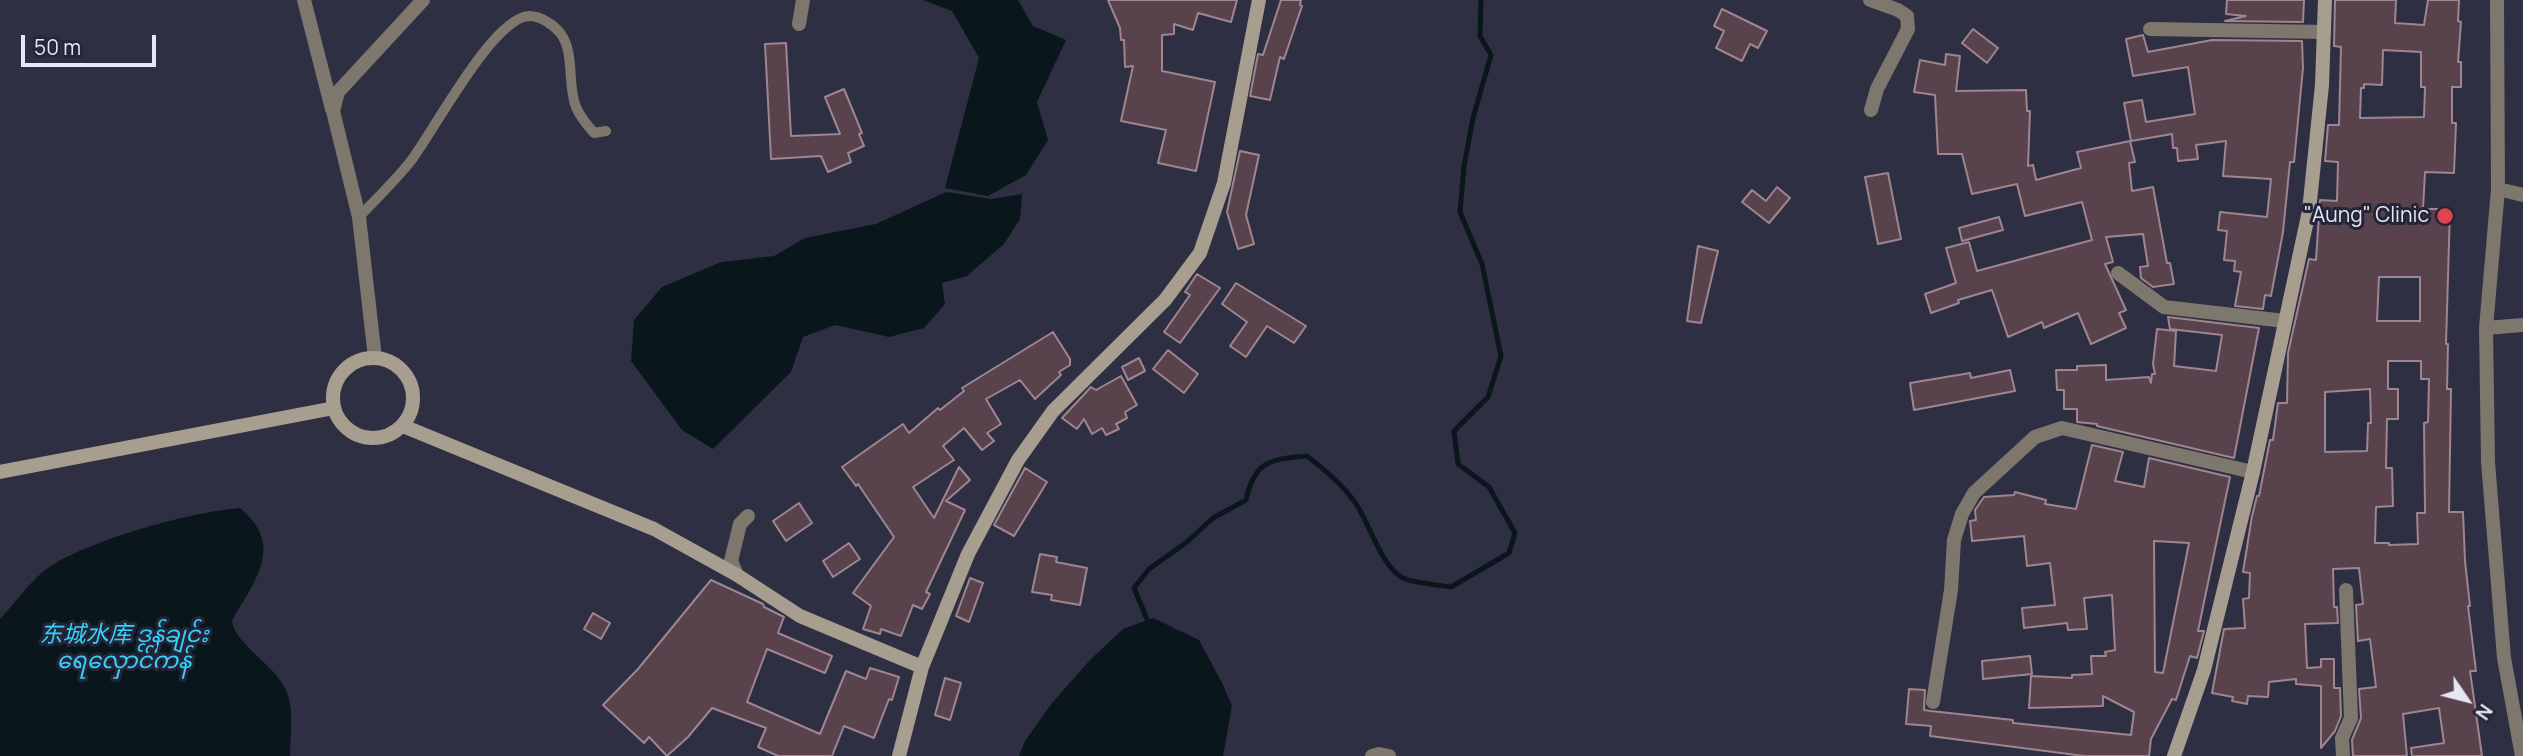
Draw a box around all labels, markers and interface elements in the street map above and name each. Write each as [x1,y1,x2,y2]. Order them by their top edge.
scale bar [24,21,159,65]
text: 50 m [34,33,81,61]
place label: "Aung" Clinic [2304,203,2429,229]
marker: "Aung" Clinic [2435,206,2455,226]
water label: 东城水库 ဒွန်ချင်း ရေလှောင်ကန် [40,622,208,676]
north arrow [2432,665,2502,735]
text: N [2470,699,2499,725]

